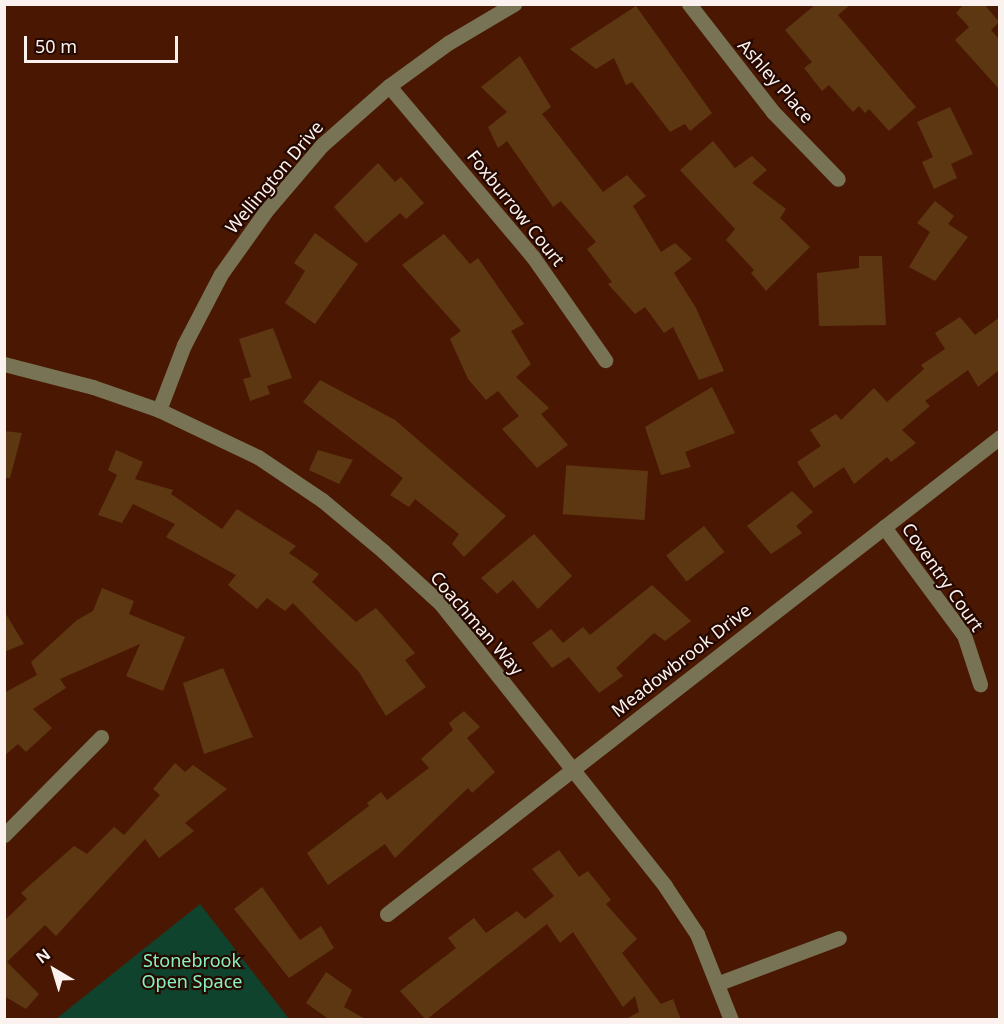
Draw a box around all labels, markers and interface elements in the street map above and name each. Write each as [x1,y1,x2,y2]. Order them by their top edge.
scale bar [27,24,182,62]
text: 50 m [35,34,77,58]
street label: Ashley Place [734,35,818,127]
street label: Wellington Drive [221,116,327,238]
street label: Foxburrow Court [463,146,569,270]
street label: Coventry Court [898,519,988,635]
street label: Coachman Way [426,567,528,679]
street label: Meadowbrook Drive [607,599,755,721]
north arrow [24,940,84,1000]
text: N [31,943,55,968]
park label: Stonebrook Open Space [142,950,242,992]

